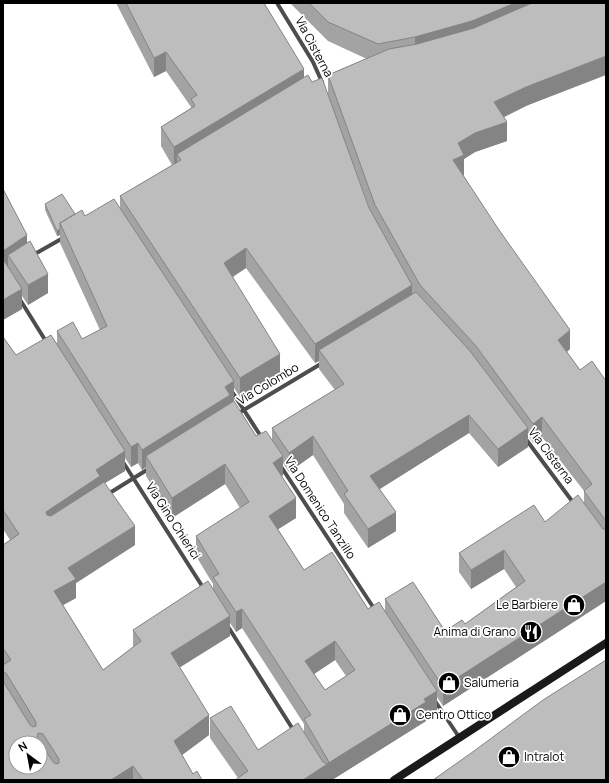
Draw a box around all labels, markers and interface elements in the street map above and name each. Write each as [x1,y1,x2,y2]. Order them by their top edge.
street label: Via Cisterna [291,14,338,80]
street label: Via Colombo [234,359,302,409]
street label: Via Cisterna [525,424,578,487]
street label: Via Domenico Tanzillo [281,453,360,562]
street label: Via Gino Chierici [142,479,205,563]
shop icon: Le Barbiere [561,592,587,618]
place label: Le Barbiere [496,596,558,613]
restaurant icon: Anima di Grano [518,619,544,645]
place label: Anima di Grano [434,623,516,640]
shop icon: Salumeria [436,670,462,696]
place label: Salumeria [464,674,519,691]
shop icon: Centro Ottico [387,702,413,728]
place label: Centro Ottico [416,706,491,723]
north arrow [8,735,48,775]
text: N [15,738,30,755]
shop icon: Intralot [496,744,522,770]
place label: Intralot [524,748,564,765]

